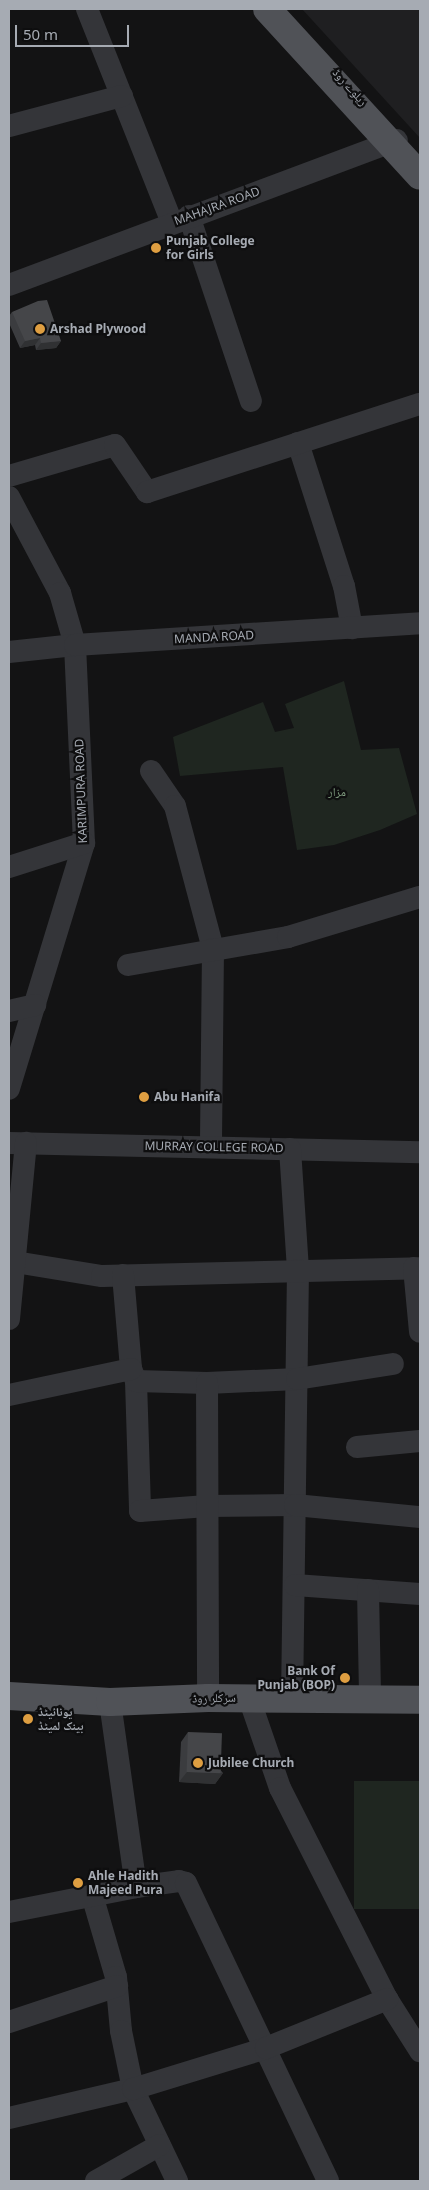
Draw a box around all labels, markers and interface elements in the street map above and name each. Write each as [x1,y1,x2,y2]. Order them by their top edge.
scale bar [18,15,131,47]
text: 50 m [23,24,58,44]
street label: ریلوے روڈ [330,65,370,109]
street label: MAHAJRA ROAD [172,184,262,228]
place label: Punjab College for Girls [166,234,255,262]
marker: Punjab College for Girls [150,242,162,254]
place label: Arshad Plywood [50,322,146,336]
marker: Arshad Plywood [34,323,46,335]
street label: MANDA ROAD [174,628,254,646]
street label: KARIMPURA ROAD [72,738,90,844]
park label: مزار [328,785,346,799]
place label: Abu Hanifa [154,1090,220,1104]
marker: Abu Hanifa [138,1091,150,1103]
street label: MURRAY COLLEGE ROAD [144,1139,284,1155]
place label: Bank Of Punjab (BOP) [257,1664,335,1692]
marker: Bank Of Punjab (BOP) [339,1672,351,1684]
street label: سرکلر روڈ [192,1690,236,1706]
place label: یونائیٹڈ بینک لمیٹڈ [38,1705,83,1733]
marker: یونائیٹڈ بینک لمیٹڈ [22,1713,34,1725]
place label: Jubilee Church [208,1756,294,1770]
marker: Jubilee Church [192,1757,204,1769]
place label: Ahle Hadith Majeed Pura [88,1869,163,1897]
marker: Ahle Hadith Majeed Pura [72,1877,84,1889]

